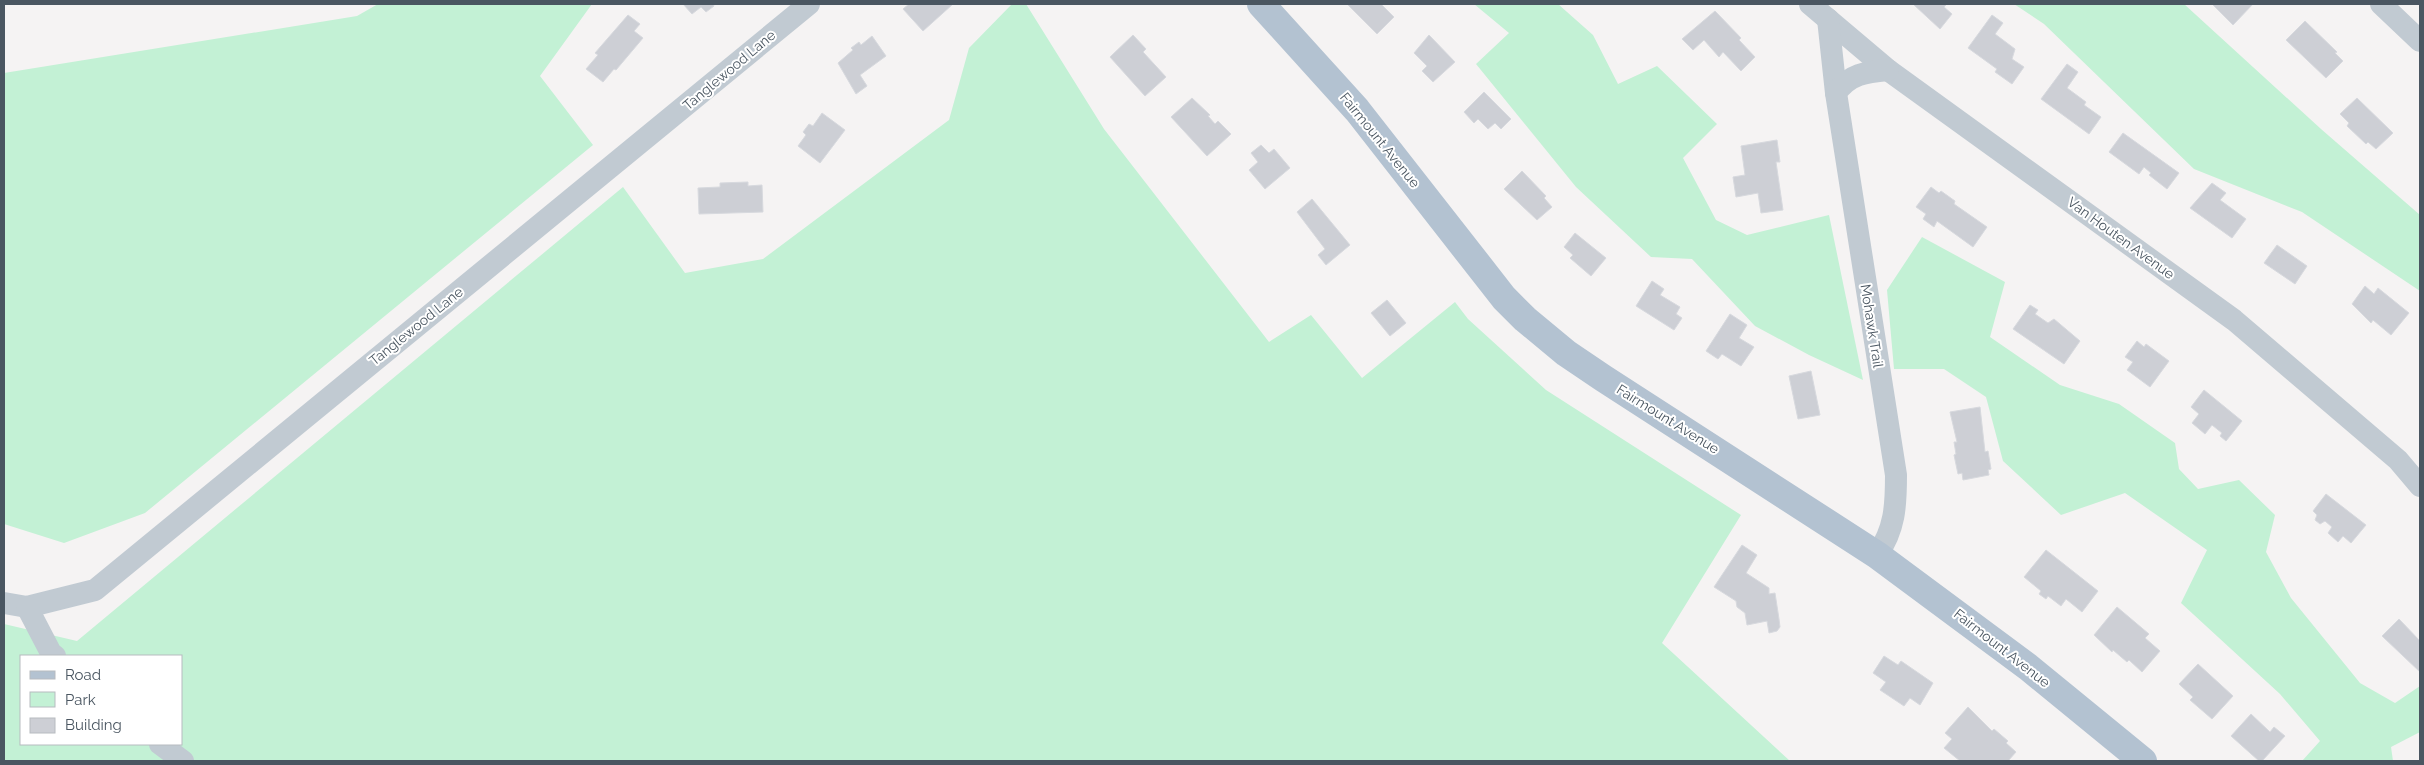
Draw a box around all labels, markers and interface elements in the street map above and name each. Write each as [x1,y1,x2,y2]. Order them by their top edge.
street label: Tanglewood Lane [680,27,778,113]
street label: Fairmount Avenue [1337,89,1423,191]
street label: Van Houten Avenue [2064,194,2178,282]
street label: Tanglewood Lane [366,283,466,369]
street label: Mohawk Trail [1857,283,1887,369]
street label: Fairmount Avenue [1614,381,1722,457]
street label: Fairmount Avenue [1951,606,2053,690]
legend [20,655,182,745]
text: Road [65,666,101,684]
text: Park [65,691,96,709]
text: Building [65,716,122,734]

